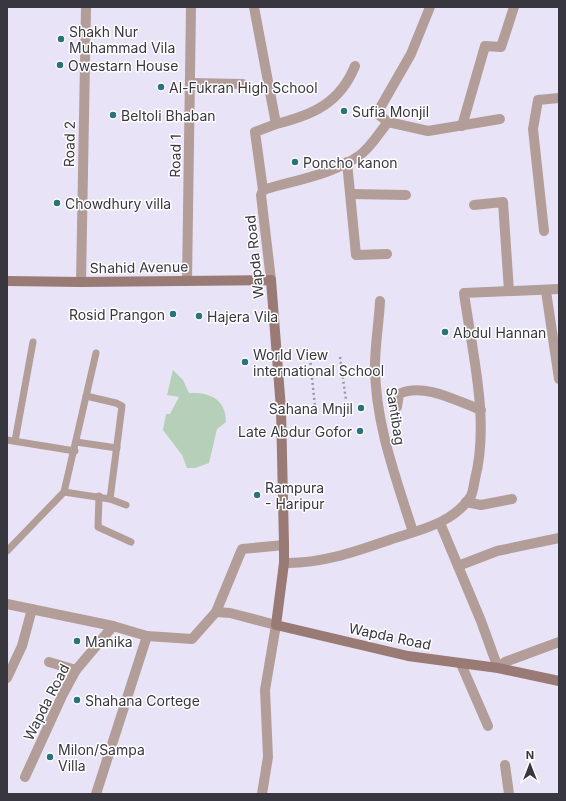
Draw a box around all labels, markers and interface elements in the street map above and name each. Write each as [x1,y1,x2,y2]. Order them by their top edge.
place label: Shakh Nur Muhammad Vila [69,23,175,56]
marker: Shakh Nur Muhammad Vila [56,34,66,44]
place label: Owestarn House [68,57,178,74]
marker: Owestarn House [55,60,65,70]
place label: Al-Fukran High School [169,79,318,96]
marker: Al-Fukran High School [156,82,166,92]
place label: Sufia Monjil [352,103,429,120]
marker: Sufia Monjil [339,106,349,116]
place label: Beltoli Bhaban [121,107,216,124]
marker: Beltoli Bhaban [108,110,118,120]
street label: Road 2 [60,121,78,167]
street label: Road 1 [166,134,184,178]
place label: Poncho kanon [303,154,398,171]
marker: Poncho kanon [290,157,300,167]
place label: Chowdhury villa [65,195,171,212]
marker: Chowdhury villa [52,198,62,208]
street label: Wapda Road [241,215,267,299]
street label: Shahid Avenue [90,258,188,276]
place label: Rosid Prangon [69,306,165,323]
place label: Hajera Vila [207,308,278,325]
marker: Rosid Prangon [168,309,178,319]
marker: Hajera Vila [194,311,204,321]
place label: Abdul Hannan [453,324,546,341]
marker: Abdul Hannan [440,327,450,337]
place label: World View international School [253,346,384,379]
marker: World View international School [240,357,250,367]
street label: Santibag [383,386,409,446]
place label: Sahana Mnjil [269,400,353,417]
marker: Sahana Mnjil [356,403,366,413]
place label: Late Abdur Gofor [238,423,352,440]
marker: Late Abdur Gofor [355,426,365,436]
place label: Rampura - Haripur [265,479,325,512]
marker: Rampura - Haripur [252,490,262,500]
street label: Wapda Road [347,619,433,653]
place label: Manika [85,633,133,650]
marker: Manika [72,636,82,646]
street label: Wapda Road [19,661,73,743]
place label: Shahana Cortege [85,692,200,709]
marker: Shahana Cortege [72,695,82,705]
place label: Milon/Sampa Villa [58,741,145,774]
north arrow [510,745,550,785]
text: N [526,748,534,762]
marker: Milon/Sampa Villa [45,752,55,762]

